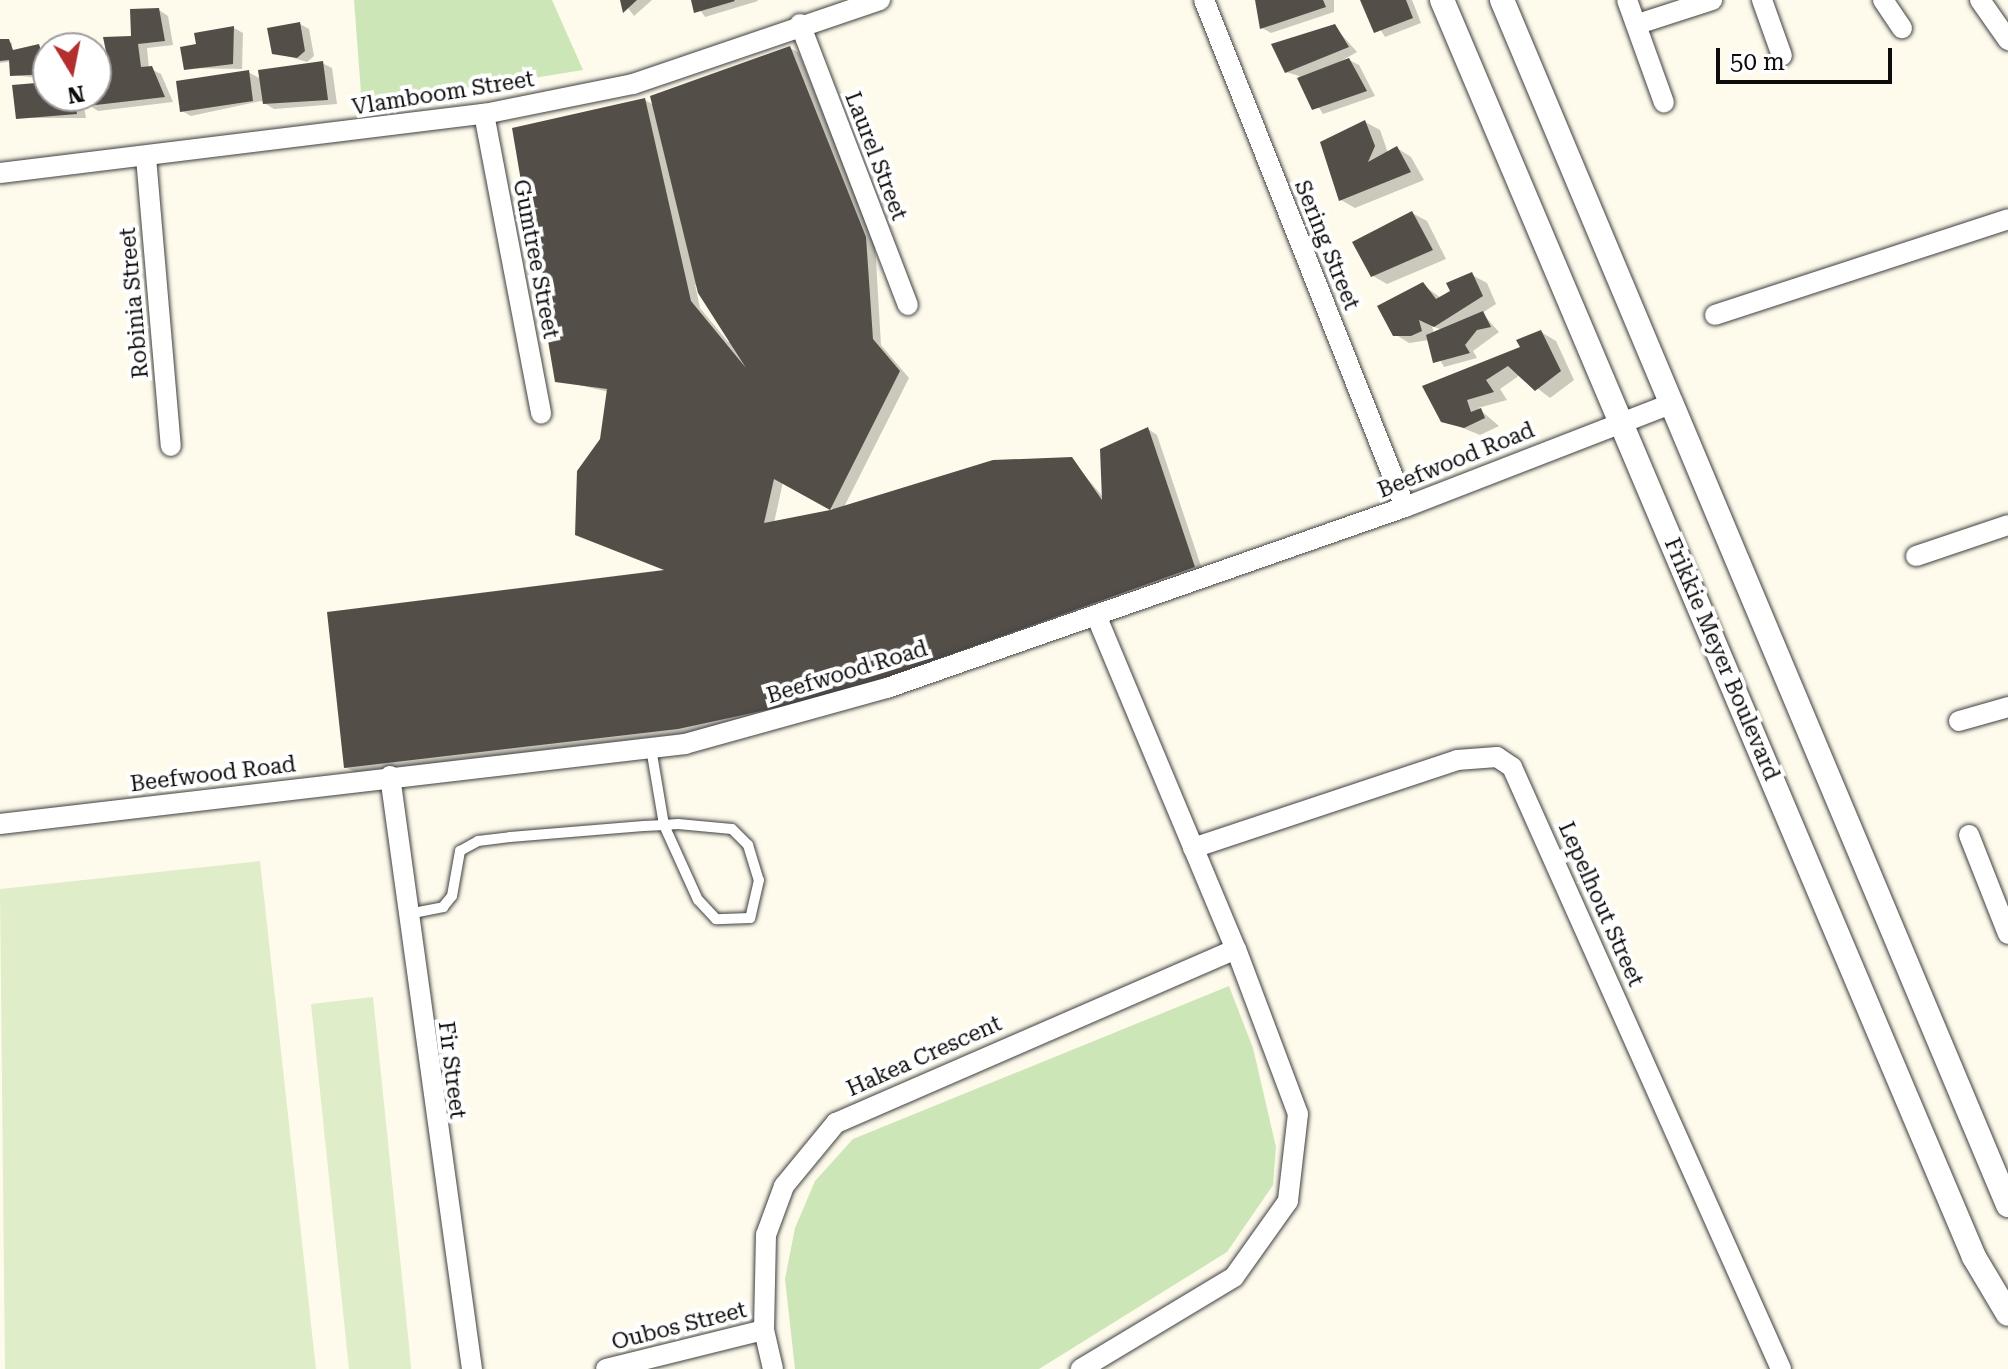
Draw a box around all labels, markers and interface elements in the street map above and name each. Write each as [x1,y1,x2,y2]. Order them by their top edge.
north arrow [32,32,112,112]
scale bar [1720,32,1896,82]
text: 50 m [1730,48,1785,76]
street label: Vlamboom Street [350,66,536,120]
text: N [65,80,86,108]
street label: Laurel Street [839,88,913,224]
street label: Sering Street [1289,176,1365,314]
street label: Gumtree Street [508,177,564,341]
street label: Robinia Street [114,226,154,380]
street label: Beefwood Road [1374,417,1538,503]
street label: Frikkie Meyer Boulevard [1659,534,1785,784]
street label: Beefwood Road [763,635,931,709]
street label: Beefwood Road [129,751,297,797]
street label: Lepelhout Street [1553,818,1649,990]
street label: Hakea Crescent [842,1010,1006,1102]
street label: Fir Street [433,1020,471,1120]
street label: Oubos Street [609,1296,749,1356]

